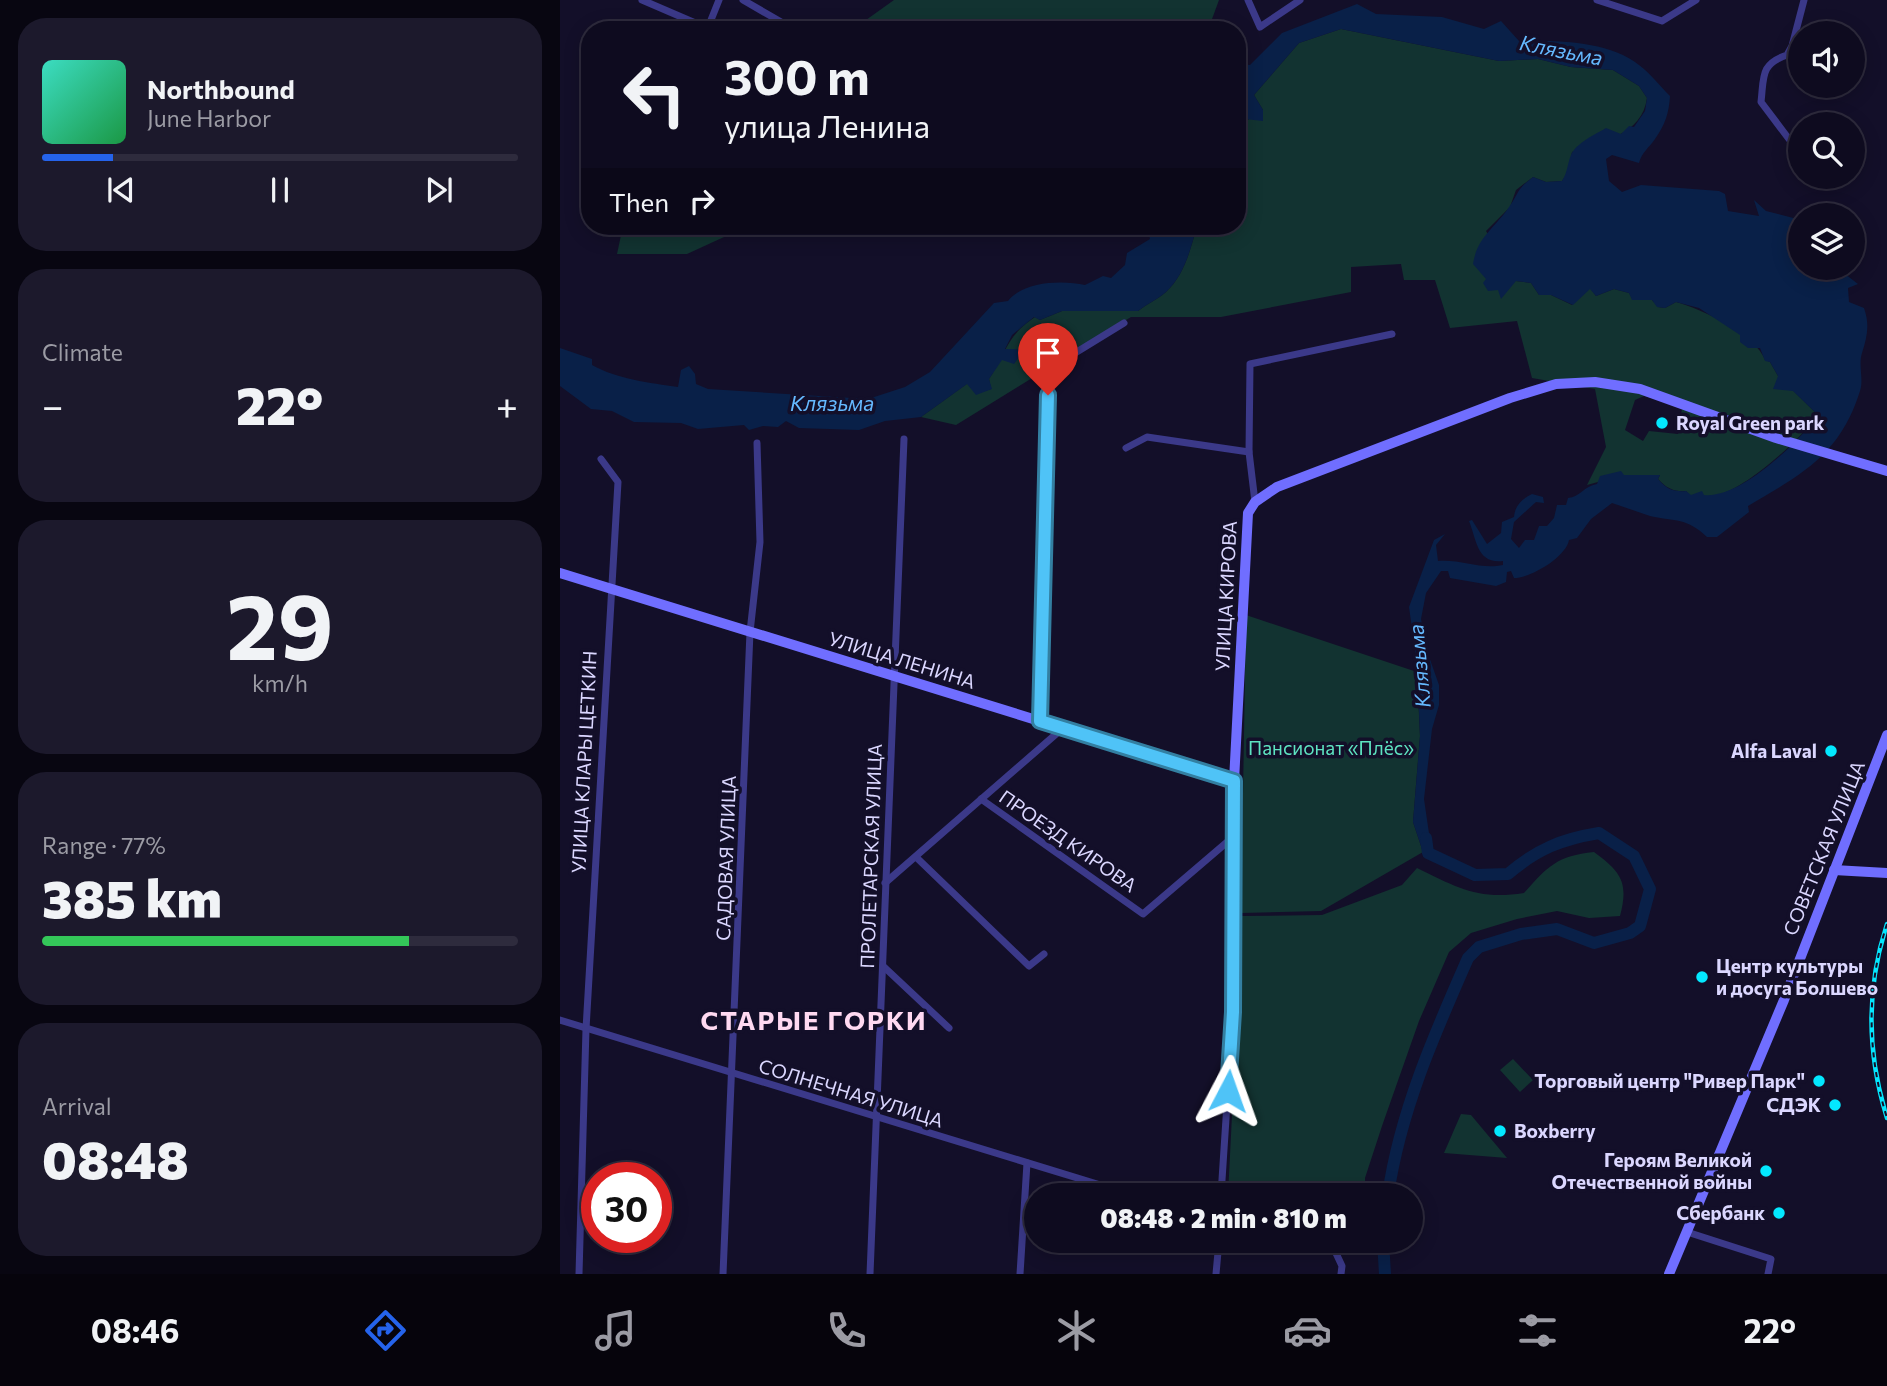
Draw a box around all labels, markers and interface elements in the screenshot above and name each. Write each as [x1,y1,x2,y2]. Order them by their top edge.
map controls [1788,21,1865,280]
button: sound [1788,21,1865,98]
water label: Клязьма [1518,29,1605,70]
text: 300 m [724,45,870,105]
icon: left [609,49,700,140]
text: Northbound [147,73,295,104]
text: June Harbor [147,104,271,132]
text: улица Ленина [724,105,930,145]
button: search [1788,112,1865,189]
icon: previous [102,171,140,209]
icon: pause [261,171,299,209]
icon: next [420,171,458,209]
icon: right [683,182,721,220]
text: Then [609,186,669,217]
button: layers [1788,203,1865,280]
pin [1018,323,1078,395]
icon: arrive [1029,334,1067,372]
text: Climate [42,338,123,366]
text: 22° [236,372,323,436]
text: − [42,381,64,428]
text: + [496,381,518,428]
water label: Клязьма [790,390,874,415]
place label: Royal Green park [1676,411,1825,434]
marker: Royal Green park [1654,415,1670,431]
street label: УЛИЦА КИРОВА [1210,520,1241,672]
text: 29 [226,567,334,679]
water label: Клязьма [1402,623,1435,709]
street label: УЛИЦА ЛЕНИНА [826,626,978,693]
street label: УЛИЦА КЛАРЫ ЦЕТКИН [566,650,601,874]
text: km/h [252,669,308,697]
park label: Пансионат «Плёс» [1248,736,1414,759]
place label: Alfa Laval [1731,739,1817,762]
street label: ПРОЛЕТАРСКАЯ УЛИЦА [855,743,886,969]
marker: Alfa Laval [1823,743,1839,759]
street label: СОВЕТСКАЯ УЛИЦА [1778,757,1869,938]
street label: САДОВАЯ УЛИЦА [711,775,740,941]
street label: ПРОЕЗД КИРОВА [995,785,1141,897]
text: Range · 77% [42,831,166,859]
text: 385 km [42,865,222,929]
place label: Центр культуры и досуга Болшево [1716,954,1878,999]
marker: Центр культуры и досуга Болшево [1694,969,1710,985]
district label: СТАРЫЕ ГОРКИ [700,1004,928,1035]
street label: СОЛНЕЧНАЯ УЛИЦА [756,1053,946,1132]
position arrow [1191,1054,1265,1128]
place label: Торговый центр "Ривер Парк" [1534,1069,1805,1092]
marker: Торговый центр "Ривер Парк" [1811,1073,1827,1089]
text: Arrival [42,1092,112,1120]
place label: СДЭК [1766,1093,1821,1116]
marker: СДЭК [1827,1097,1843,1113]
place label: Boxberry [1514,1119,1596,1142]
marker: Boxberry [1492,1123,1508,1139]
text: 08:48 [42,1126,189,1190]
place label: Героям Великой Отечественной войны [1551,1148,1752,1193]
speed limit sign: 30 [581,1162,672,1253]
marker: Героям Великой Отечественной войны [1758,1163,1774,1179]
place label: Сбербанк [1676,1201,1765,1224]
text: 08:48 · 2 min · 810 m [1100,1202,1347,1233]
marker: Сбербанк [1771,1205,1787,1221]
icon: directions [361,1306,410,1355]
icon: music [591,1306,640,1355]
icon: phone [822,1306,871,1355]
icon: climate [1052,1306,1101,1355]
icon: car [1283,1306,1332,1355]
icon: filters [1513,1306,1562,1355]
text: 08:46 [91,1310,180,1350]
text: 22° [1743,1310,1796,1350]

